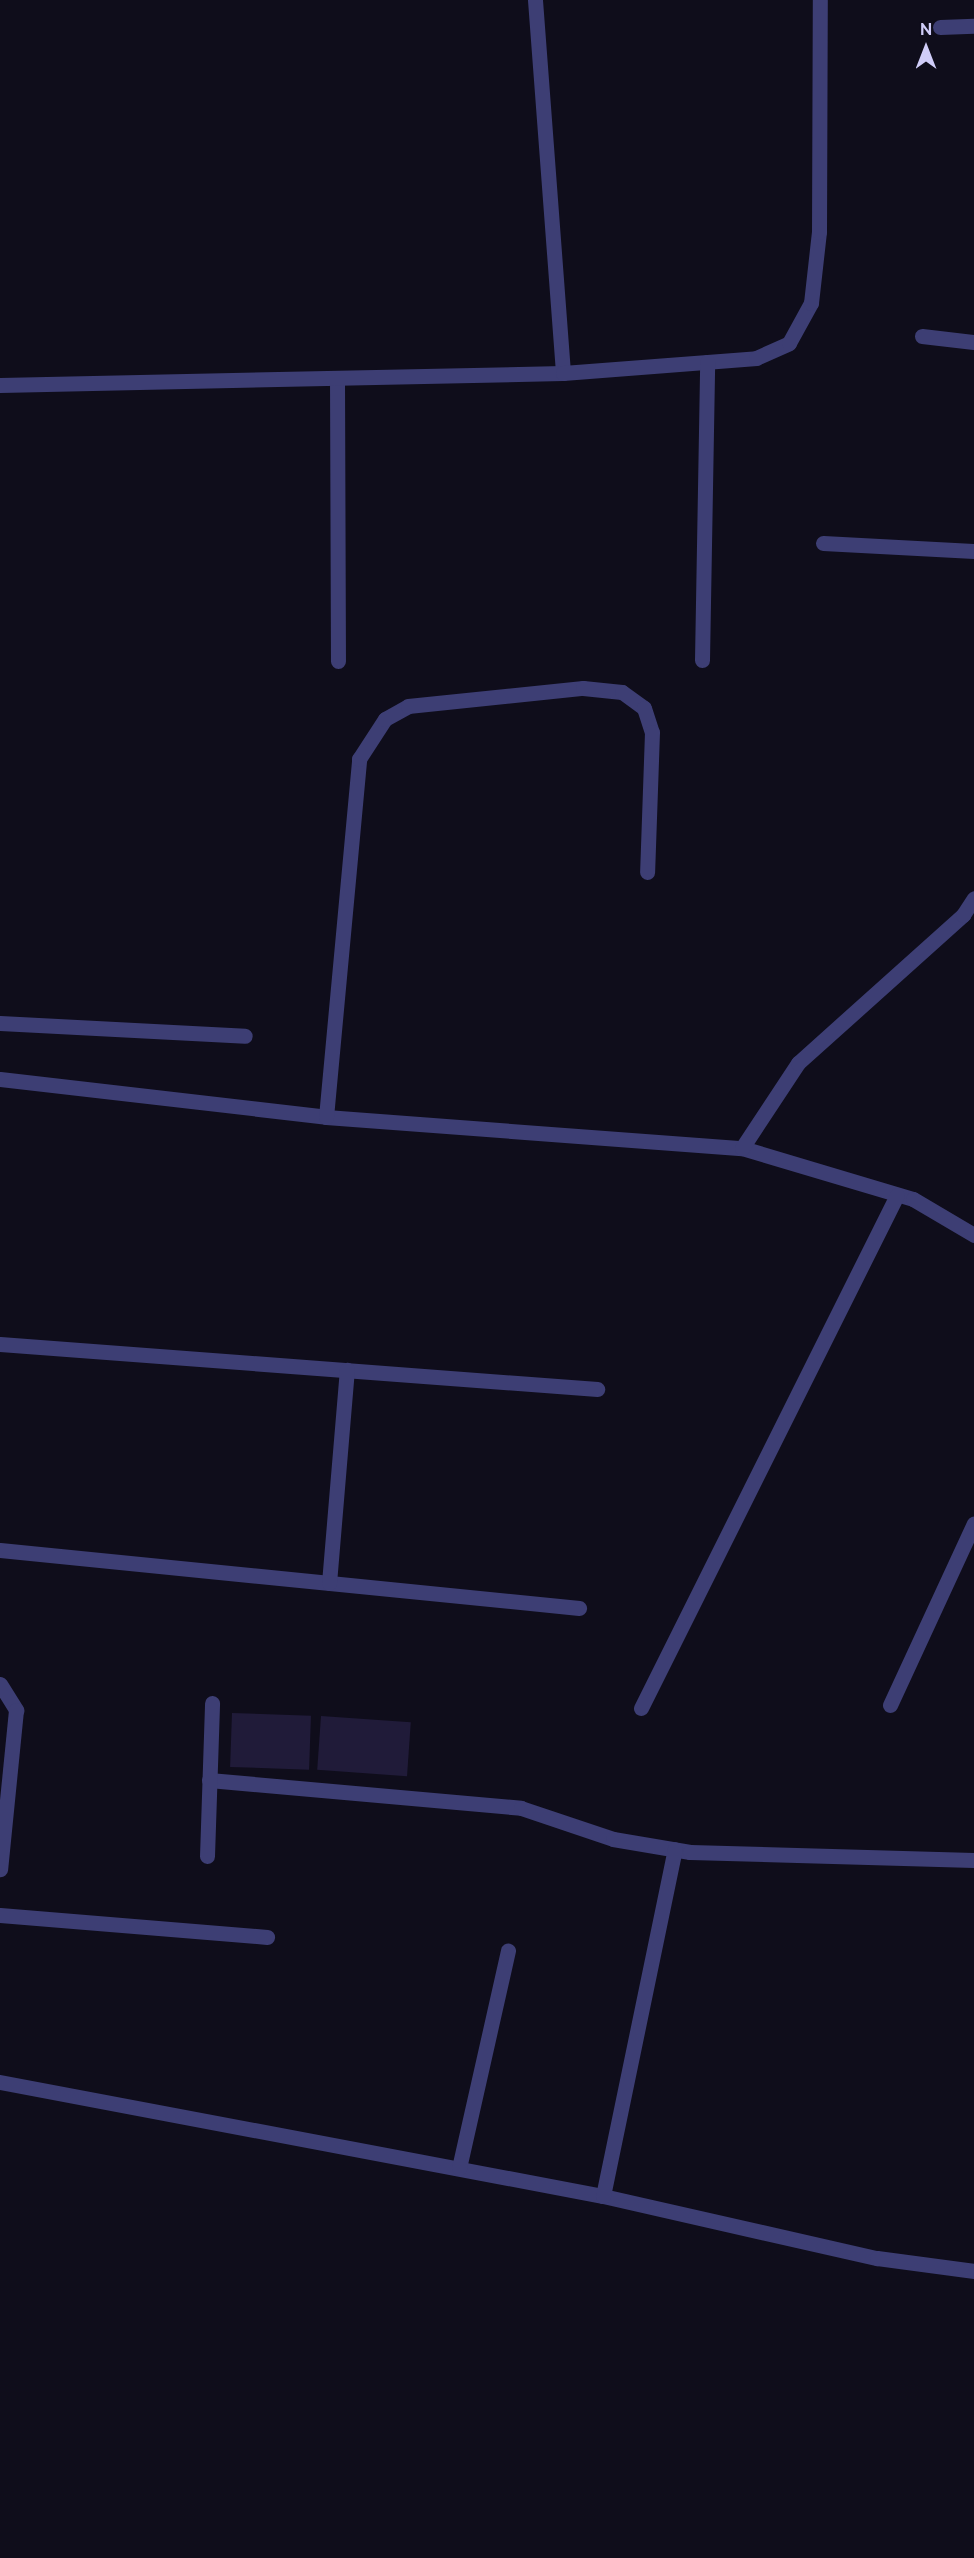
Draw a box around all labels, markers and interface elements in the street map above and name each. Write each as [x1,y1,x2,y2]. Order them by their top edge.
north arrow [896,18,956,78]
text: N [920,20,932,39]

